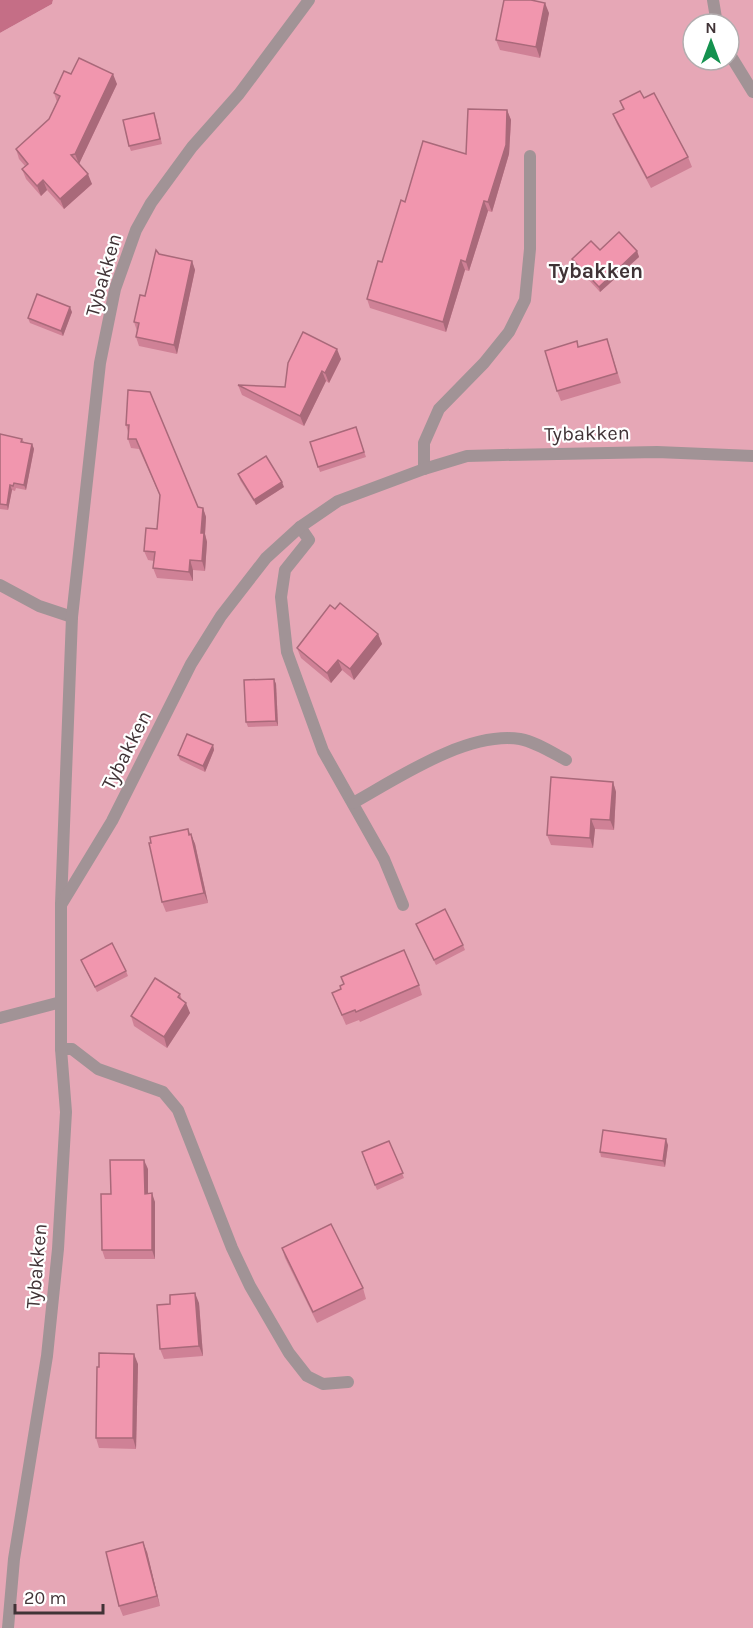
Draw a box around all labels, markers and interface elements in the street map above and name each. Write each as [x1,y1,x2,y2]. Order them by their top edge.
north arrow [681,12,741,72]
text: N [705,18,717,37]
street label: Tybakken [81,231,126,319]
district label: Tybakken [549,259,643,283]
street label: Tybakken [544,421,630,446]
street label: Tybakken [97,707,156,794]
street label: Tybakken [21,1222,52,1310]
scale bar [15,1577,104,1615]
text: 20 m [24,1587,66,1609]

